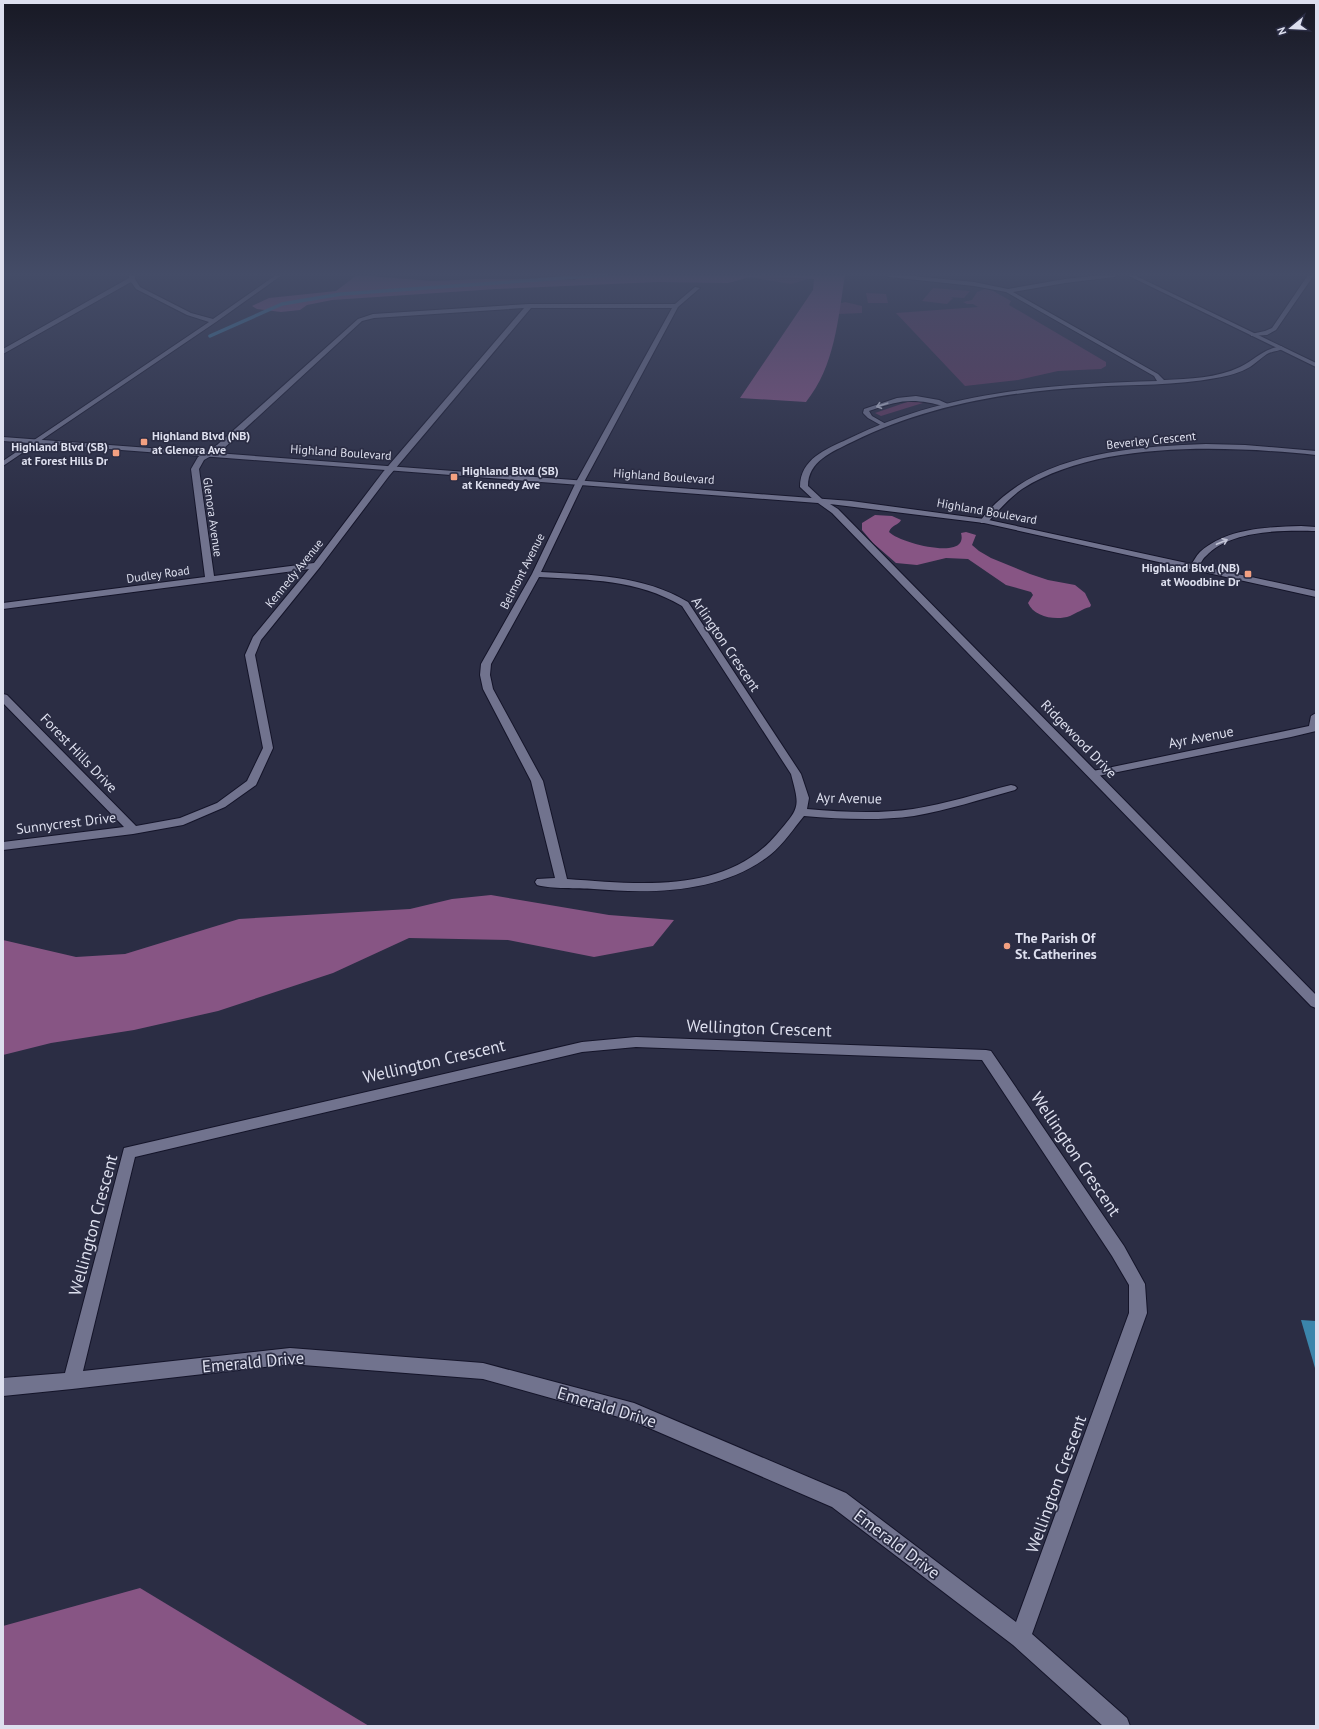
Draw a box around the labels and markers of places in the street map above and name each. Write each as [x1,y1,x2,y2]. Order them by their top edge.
place label: Highland Blvd (NB) at Glenora Ave [152,428,250,457]
marker: Highland Blvd (NB) at Glenora Ave [139,437,149,447]
place label: Highland Blvd (SB) at Forest Hills Dr [11,439,109,468]
marker: Highland Blvd (SB) at Forest Hills Dr [111,448,121,458]
place label: Highland Blvd (SB) at Kennedy Ave [462,463,559,492]
marker: Highland Blvd (SB) at Kennedy Ave [449,472,459,482]
place label: Highland Blvd (NB) at Woodbine Dr [1142,560,1241,589]
marker: Highland Blvd (NB) at Woodbine Dr [1243,569,1253,579]
place label: The Parish Of St. Catherines [1015,929,1097,963]
marker: The Parish Of St. Catherines [1002,941,1012,951]

